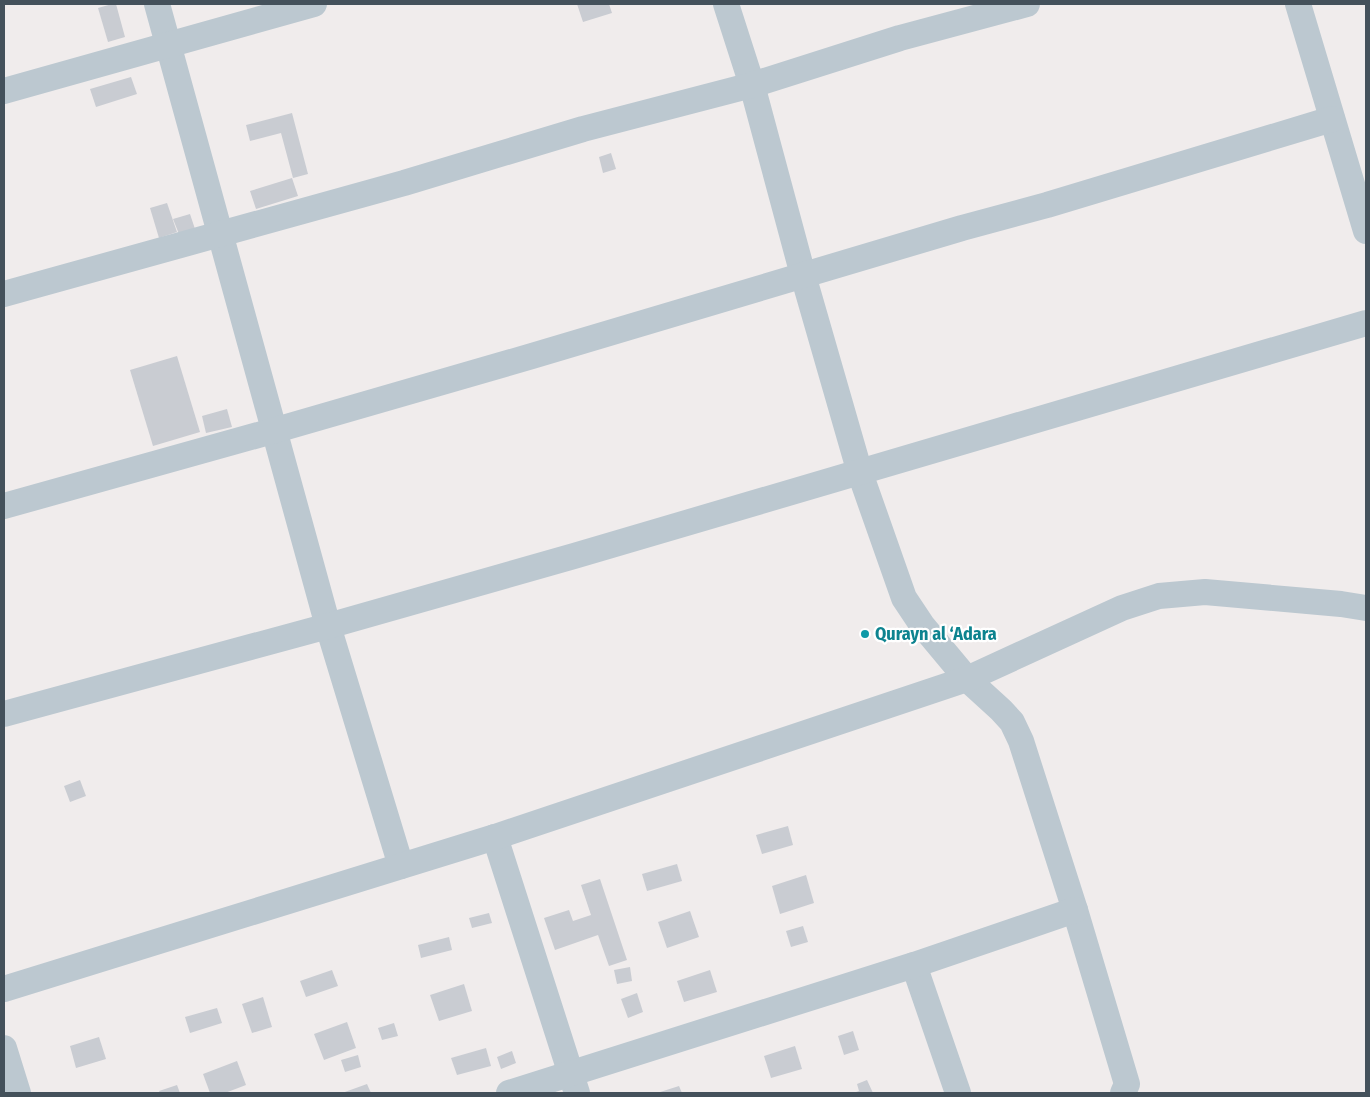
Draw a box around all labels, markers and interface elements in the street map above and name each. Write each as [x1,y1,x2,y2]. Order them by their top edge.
place label: Qurayn al ‘Adara [875,623,997,645]
marker: Qurayn al ‘Adara [859,628,871,640]

